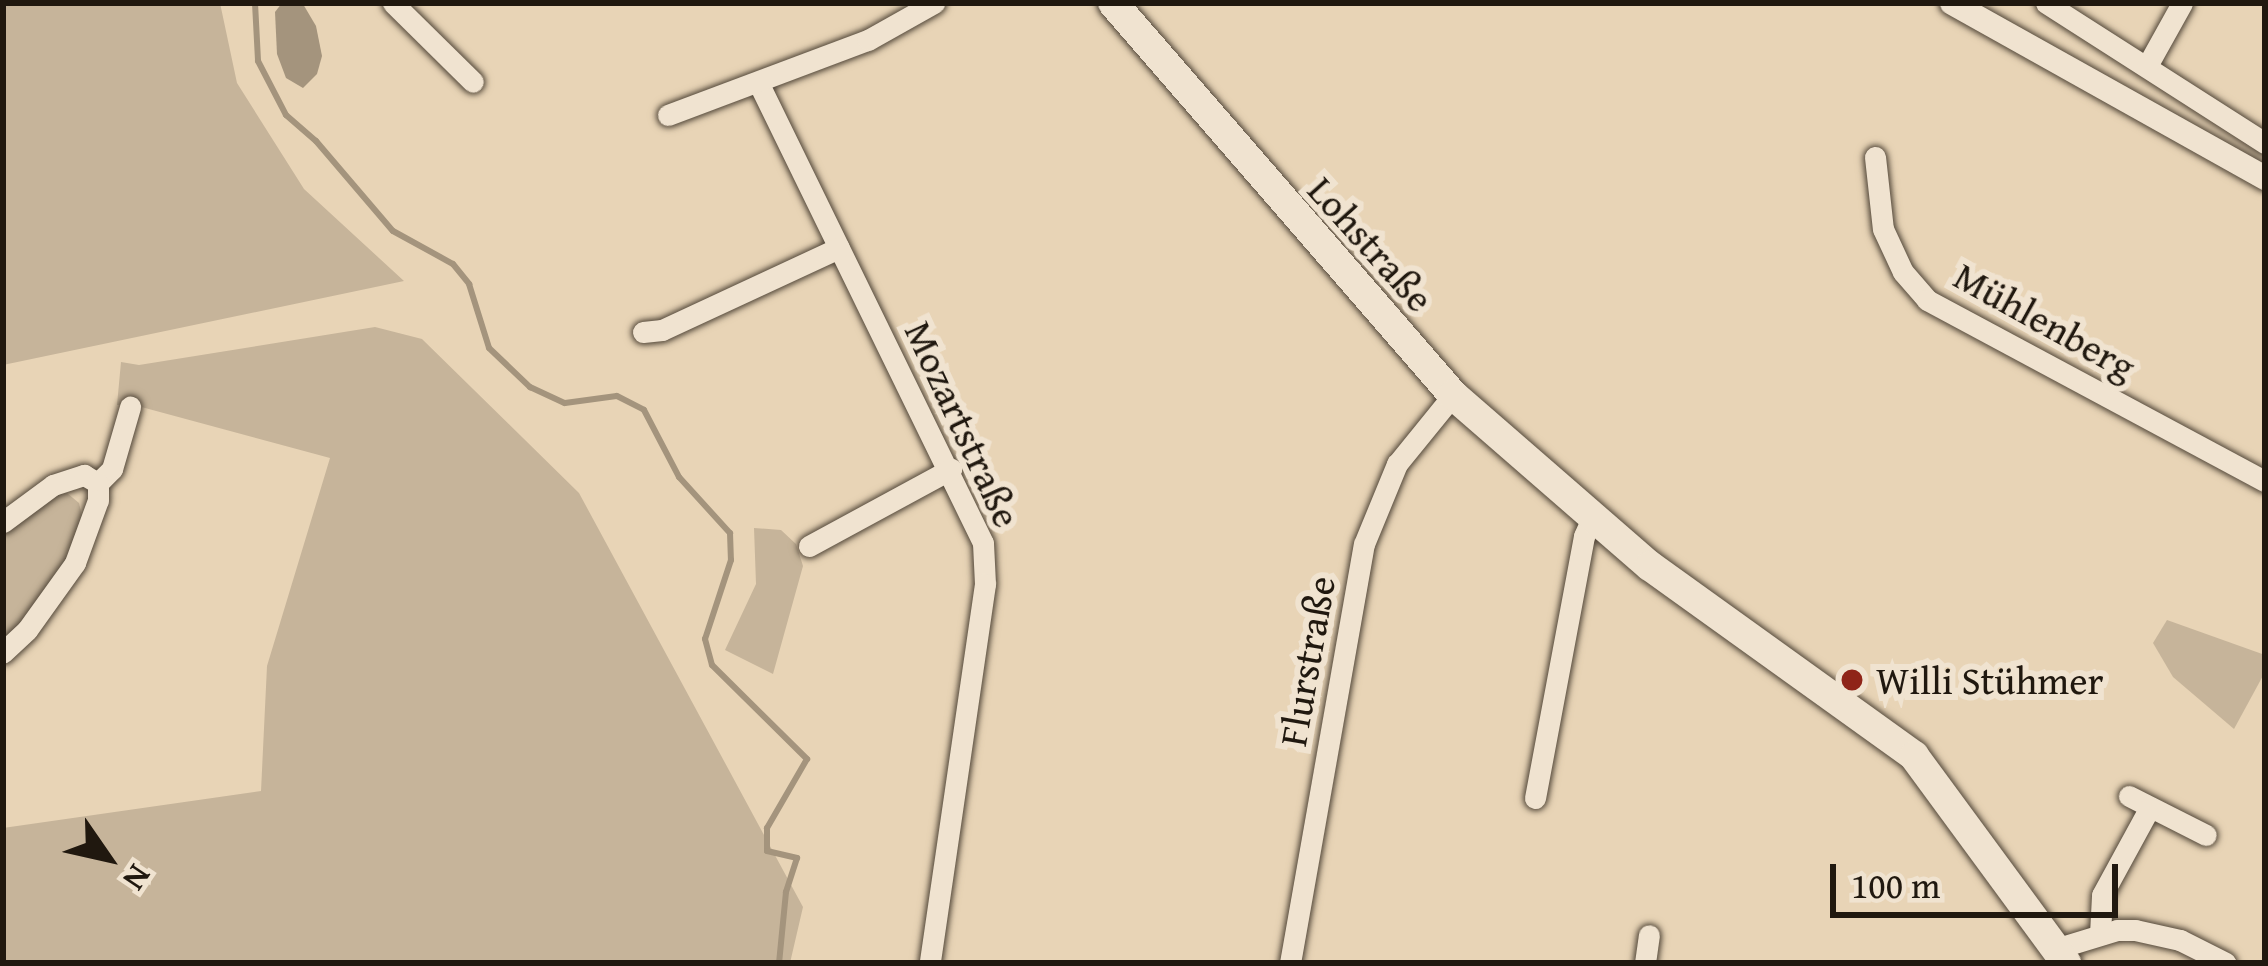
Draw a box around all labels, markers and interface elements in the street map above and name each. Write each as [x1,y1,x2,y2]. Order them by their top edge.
street label: Lohstraße [1298,167,1444,321]
street label: Mühlenberg [1946,252,2144,390]
street label: Mozartstraße [895,314,1031,534]
street label: Flurstraße [1269,572,1345,750]
place label: Willi Stühmer [1876,657,2104,703]
marker: Willi Stühmer [1839,667,1865,693]
north arrow [48,798,168,918]
scale bar [1836,840,2124,914]
text: N [112,856,164,901]
text: 100 m [1851,858,1940,911]

